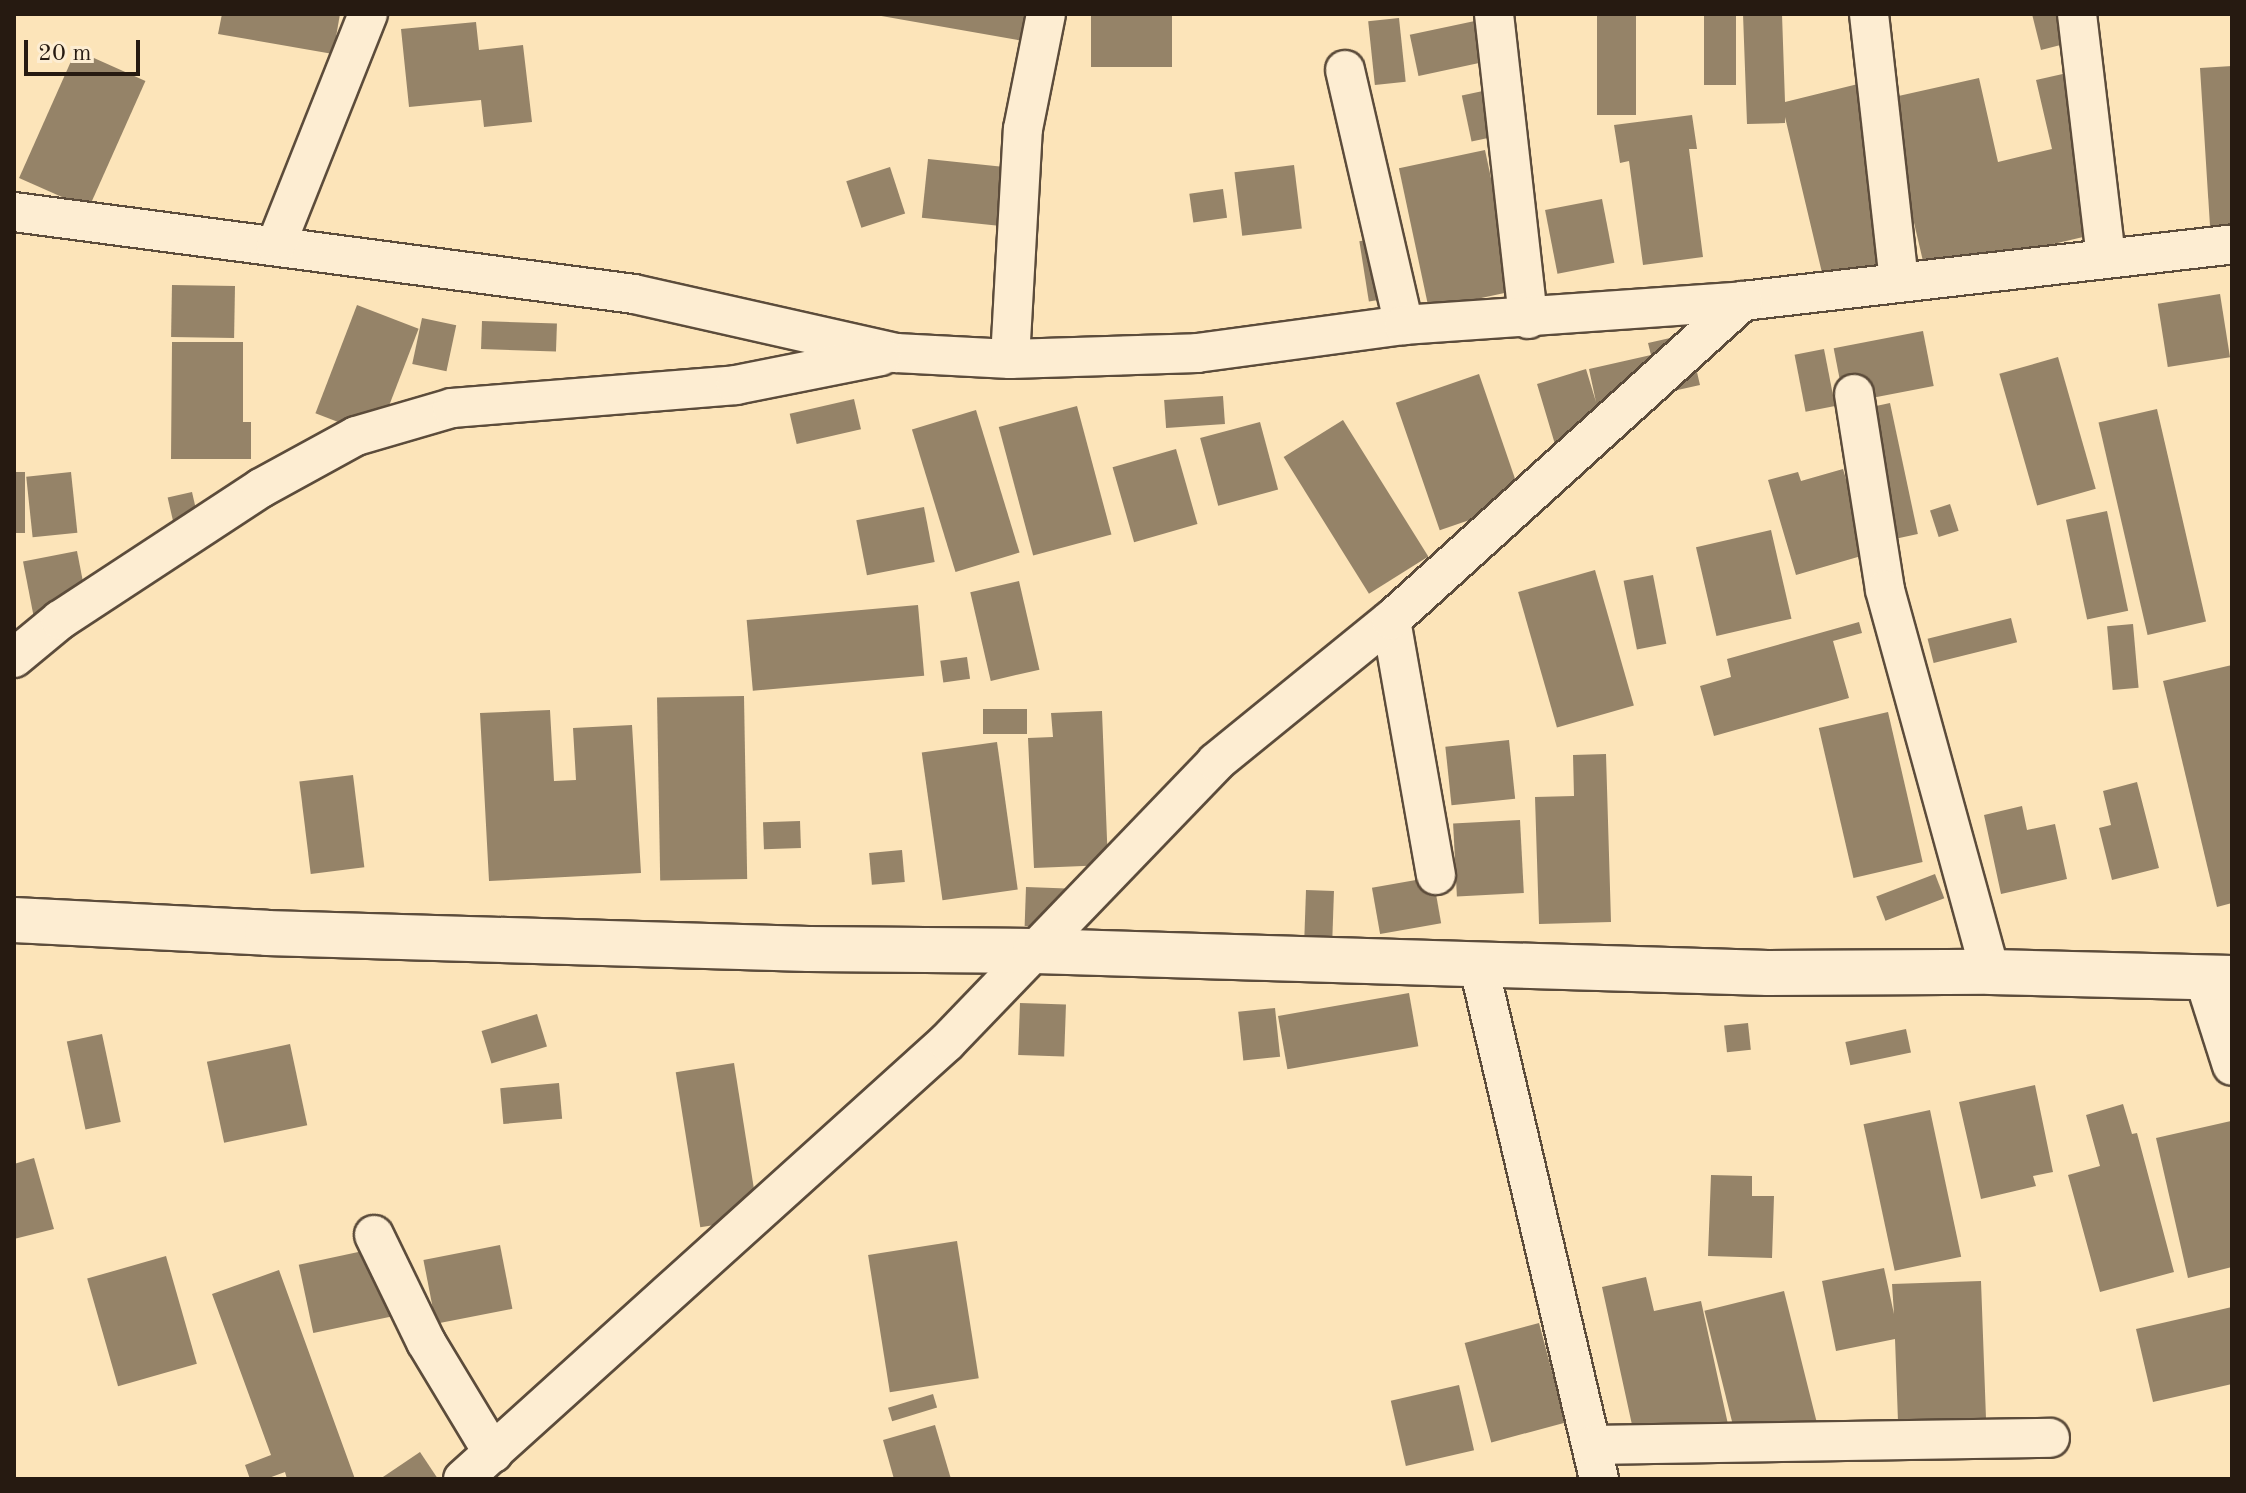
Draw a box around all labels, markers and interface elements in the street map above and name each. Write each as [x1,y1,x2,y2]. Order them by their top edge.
scale bar [28,24,144,74]
text: 20 m [38,42,92,66]

